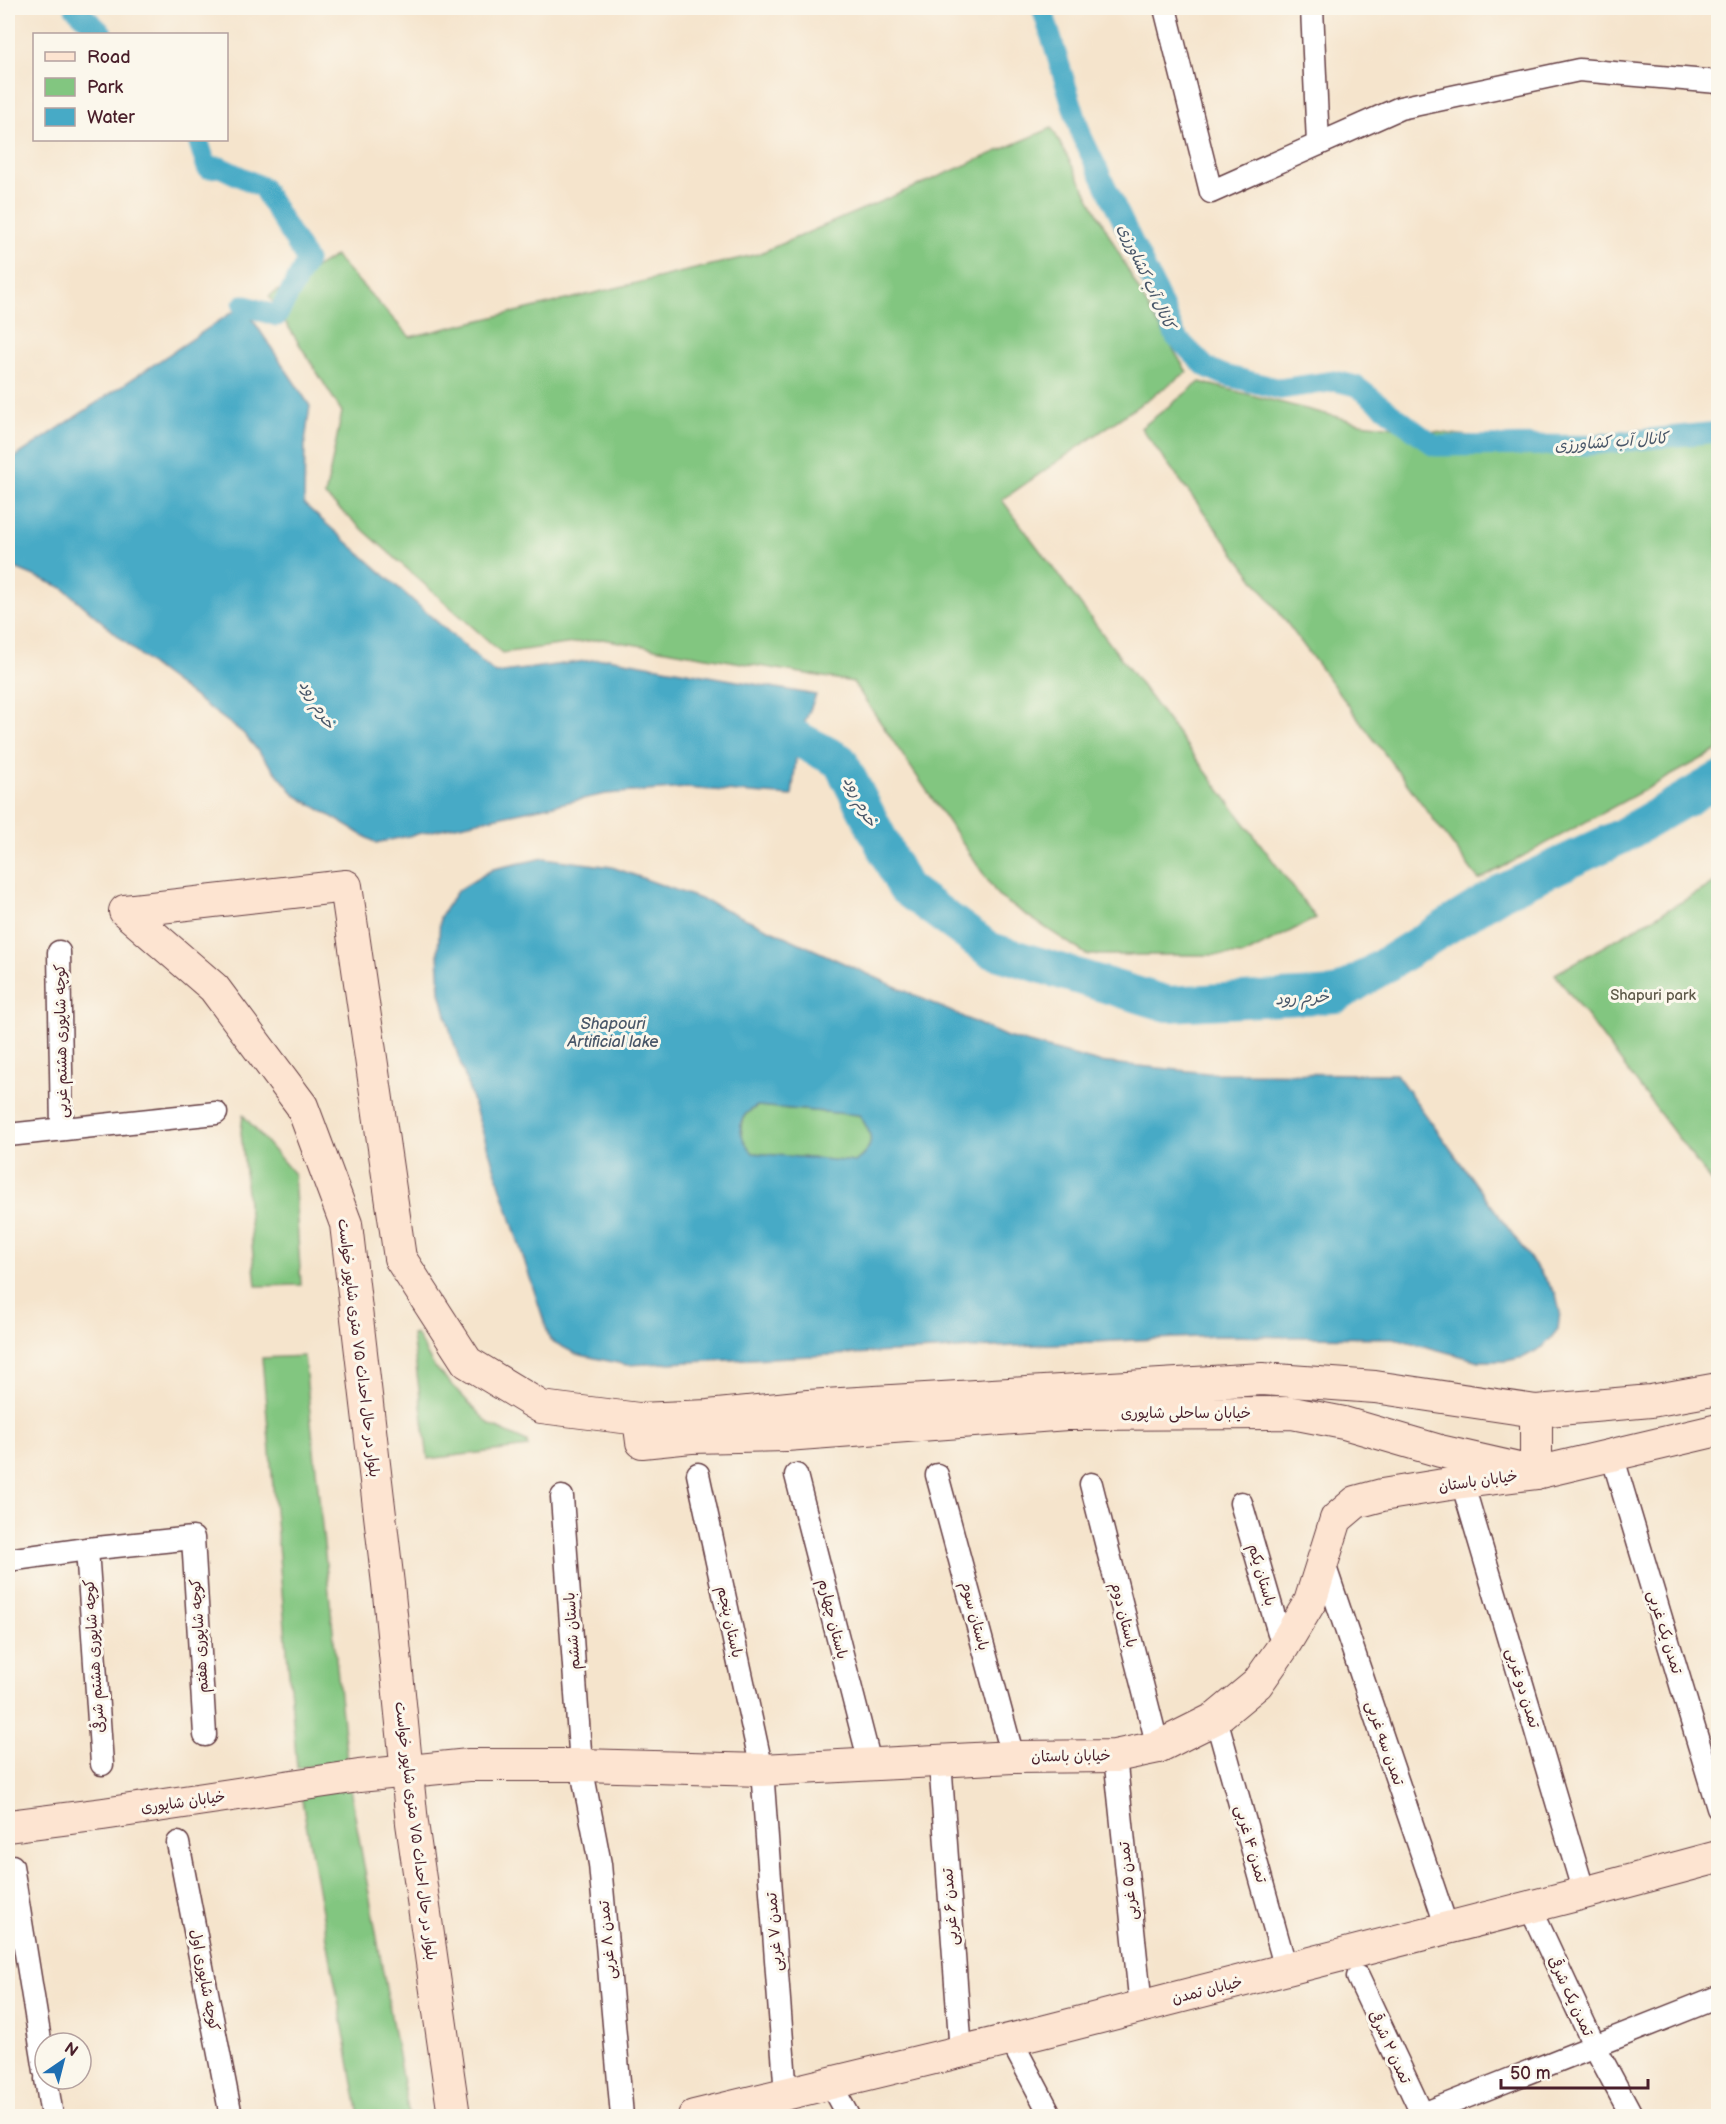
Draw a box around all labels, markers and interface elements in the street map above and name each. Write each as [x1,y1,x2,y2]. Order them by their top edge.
legend [33,33,228,141]
text: Road [87,47,131,68]
text: Park [87,77,123,98]
text: Water [87,107,135,128]
water label: کانال آب کشاورزی [1113,221,1180,335]
water label: کانال آب کشاورزی [1554,429,1672,456]
water label: خرم رود [293,677,339,735]
water label: خرم رود [837,773,881,832]
street label: کوچه شاپوری هشتم غربی [51,964,74,1118]
park label: Shapuri park [1610,986,1696,1005]
water label: خرم رود [1275,988,1331,1011]
water label: Shapouri Artificial lake [566,1015,659,1052]
street label: بلوار در حال احداث ۷۵ متری شاپور خواست [333,1218,384,1479]
street label: خیابان ساحلی شاپوری [1121,1404,1251,1423]
street label: خیابان باستان [1437,1467,1519,1496]
street label: باستان یکم [1242,1542,1279,1609]
street label: باستان چهارم [812,1577,852,1661]
street label: کوچه شاپوری هشتم شرقی [78,1578,111,1734]
street label: کوچه شاپوری هفتم [186,1578,215,1694]
street label: باستان سوم [954,1579,993,1653]
street label: باستان دوم [1104,1580,1141,1650]
street label: باستان پنجم [711,1585,746,1660]
street label: تمدن یک غربی [1643,1588,1686,1677]
street label: باستان ششم [560,1591,587,1670]
street label: تمدن دو غربی [1501,1646,1544,1731]
street label: تمدن سه غربی [1361,1698,1408,1788]
street label: بلوار در حال احداث ۷۵ متری شاپور خواست [390,1701,441,1962]
street label: خیابان باستان [1031,1746,1111,1767]
street label: خیابان شاپوری [140,1787,227,1818]
street label: تمدن ۴ غربی [1230,1803,1271,1886]
street label: تمدن ۵ غربی [1115,1840,1142,1921]
street label: تمدن ۶ غربی [938,1867,963,1946]
street label: تمدن ۷ غربی [762,1891,787,1972]
street label: تمدن ۸ غربی [595,1899,620,1980]
street label: کوچه شاپوری اول [185,1928,224,2033]
street label: تمدن یک شرقی [1544,1952,1599,2040]
street label: خیابان تمدن [1170,1973,1244,2008]
street label: تمدن ۲ شرقی [1364,2007,1417,2087]
north arrow [33,2031,93,2091]
text: N [60,2039,81,2061]
scale bar [1501,2052,1648,2090]
text: 50 m [1510,2063,1551,2084]

